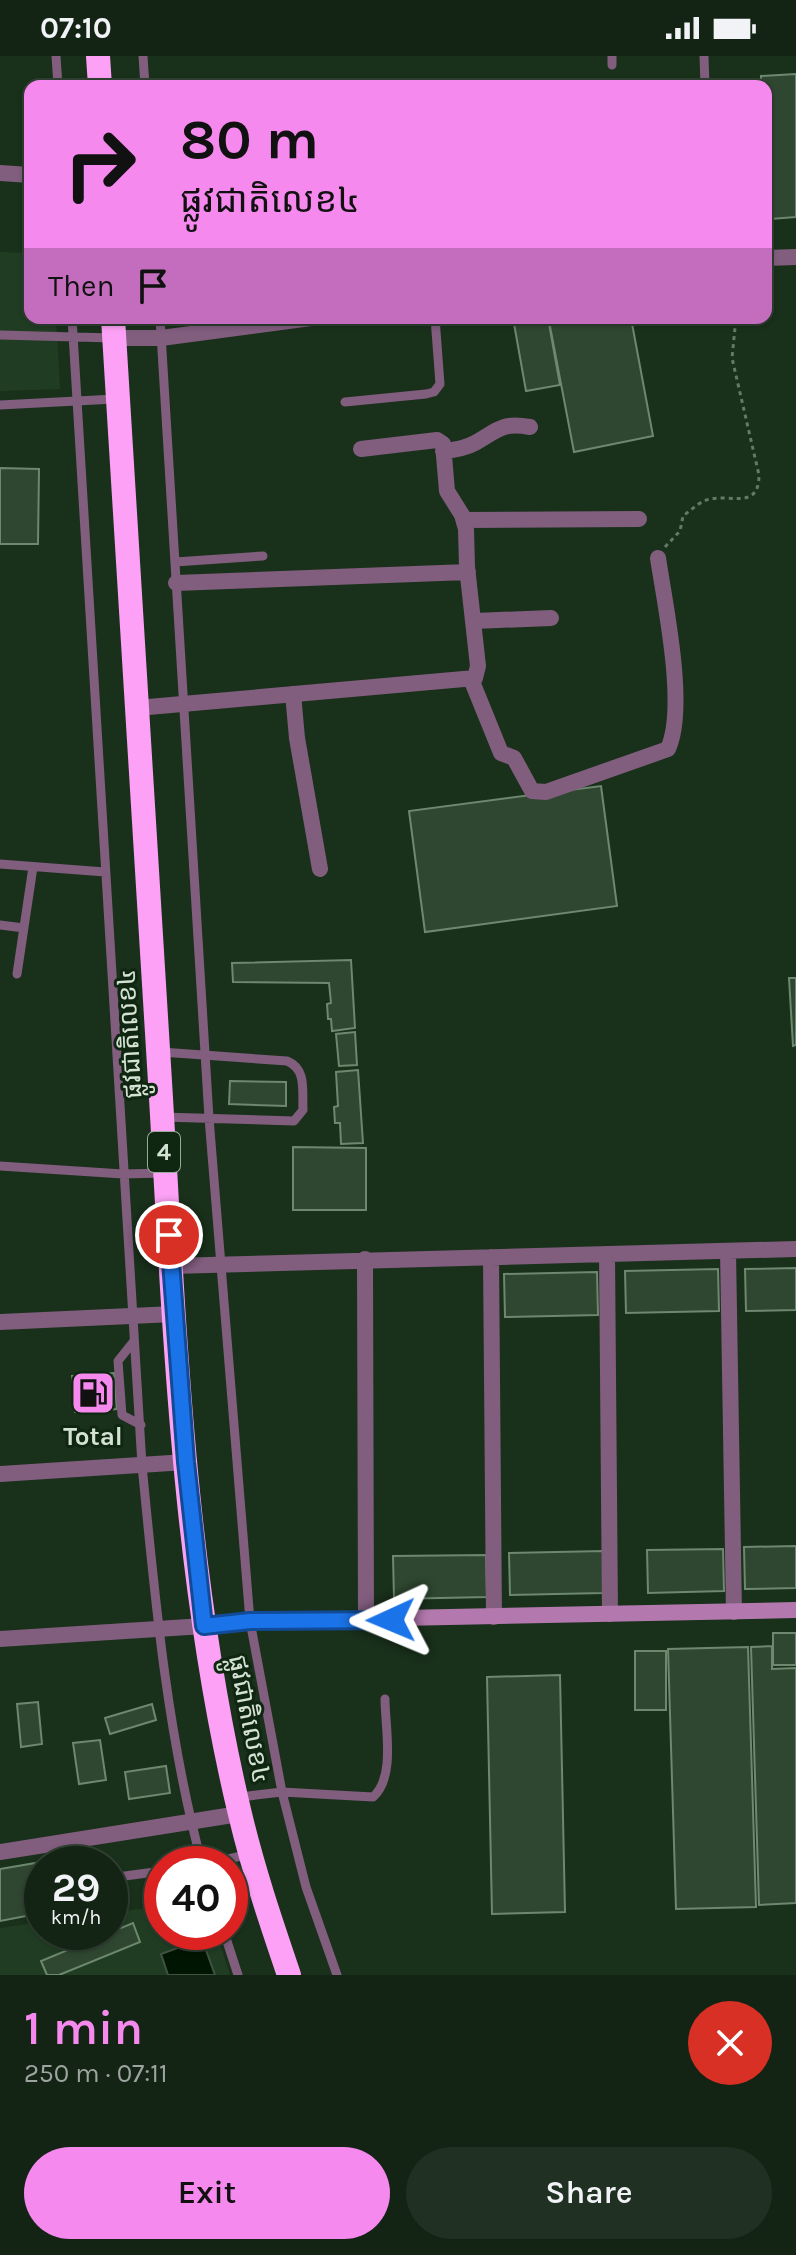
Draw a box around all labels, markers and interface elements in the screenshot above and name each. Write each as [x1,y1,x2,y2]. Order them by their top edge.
text: 07:10 [40,10,112,46]
text: 80 m [180,107,319,172]
icon: right [48,112,152,216]
text: ផ្លូវជាតិលេខ៤ [180,179,360,221]
icon: arrive [131,264,175,308]
text: Then [48,268,115,304]
street label: ផ្លូវជាតិលេខ៤ [111,968,156,1100]
road number: 4 [148,1132,180,1172]
pin [135,1201,203,1269]
icon: arrive [147,1213,191,1257]
fuel station icon: Total [69,1369,117,1417]
place label: Total [63,1421,123,1452]
position arrow [349,1578,433,1662]
street label: ផ្លូវជាតិលេខ៤ [214,1652,277,1787]
speed limit sign: 40 [144,1846,248,1950]
text: 29 [52,1864,100,1911]
text: km/h [51,1906,101,1929]
text: 1 min [24,2000,143,2056]
button: close [688,2001,772,2085]
text: 250 m · 07:11 [24,2058,167,2089]
button: Exit [24,2147,390,2239]
button: Share [406,2147,772,2239]

